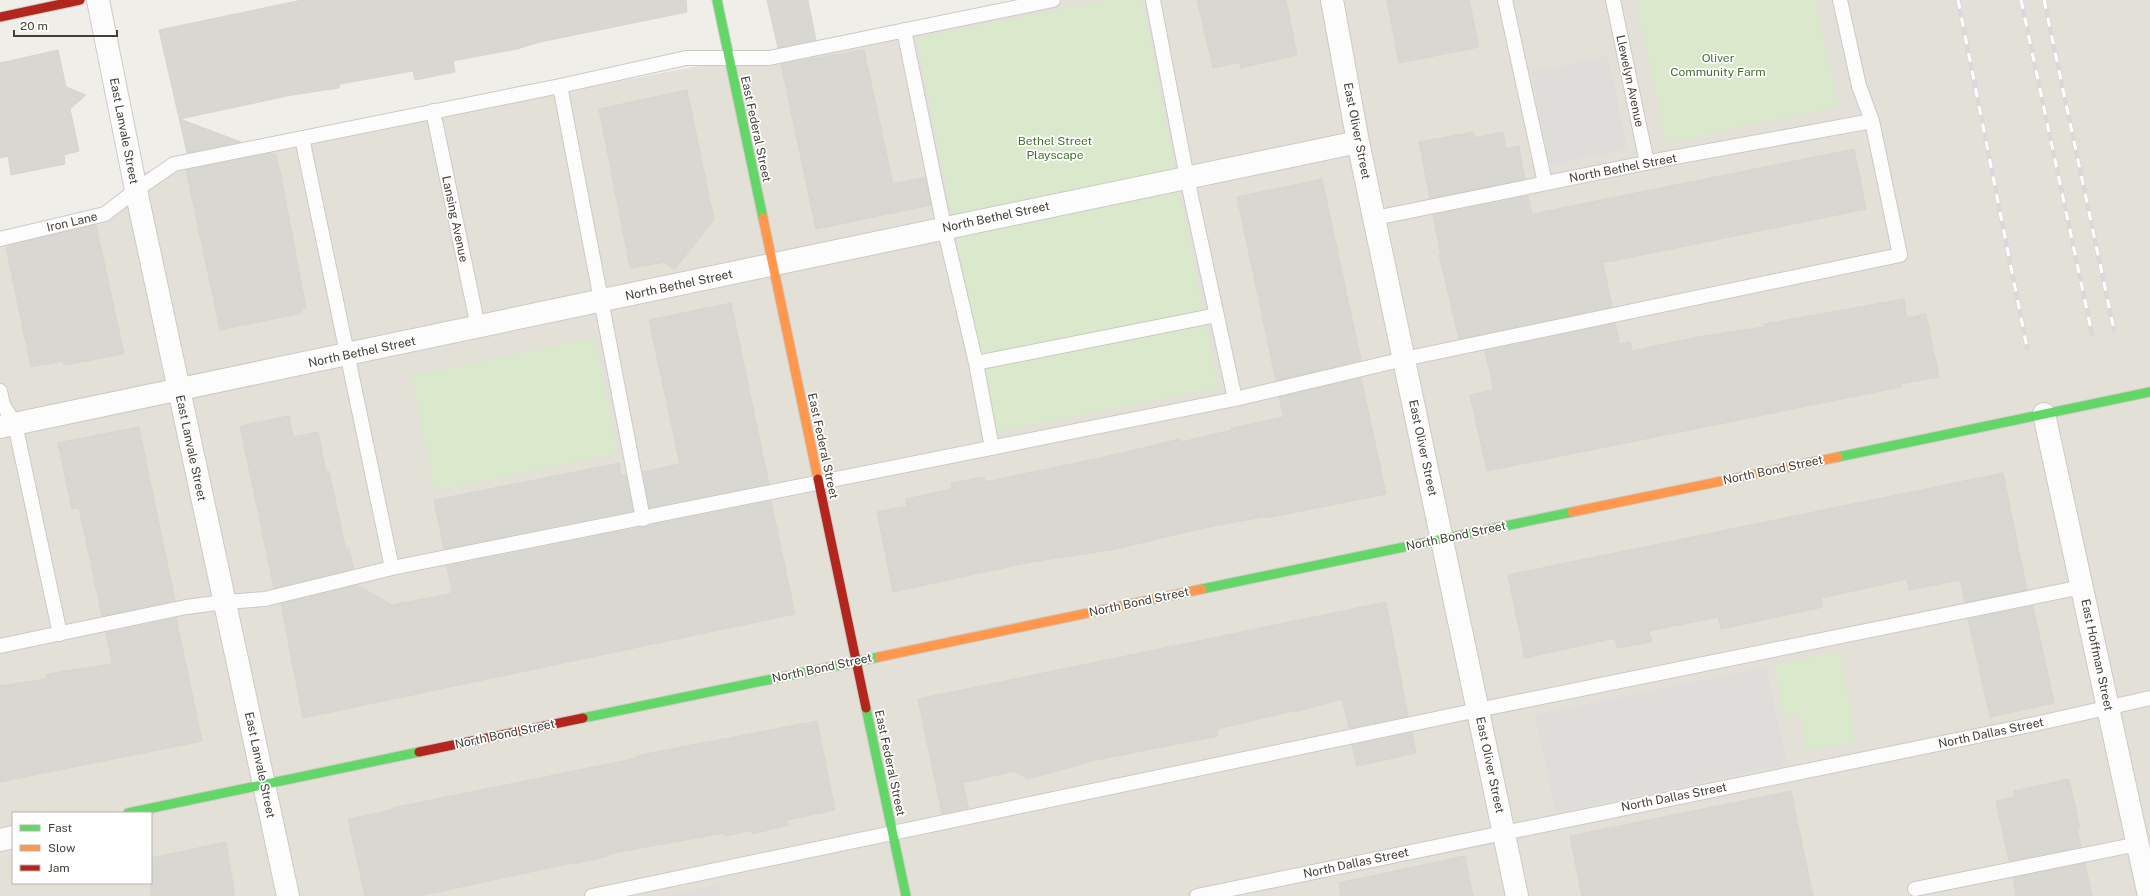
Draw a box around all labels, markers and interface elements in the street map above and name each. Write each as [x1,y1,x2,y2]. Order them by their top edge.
scale bar [14,12,117,38]
text: 20 m [20,19,48,33]
street label: Llewelyn Avenue [1613,34,1647,129]
park label: Oliver Community Farm [1670,51,1766,79]
street label: East Federal Street [738,75,774,184]
street label: East Lanvale Street [107,77,141,186]
street label: East Oliver Street [1341,82,1373,181]
park label: Bethel Street Playscape [1018,134,1093,162]
street label: North Bethel Street [1568,151,1678,185]
street label: Lansing Avenue [439,175,471,264]
street label: North Bethel Street [941,199,1051,235]
street label: Iron Lane [45,209,99,235]
street label: North Bethel Street [624,267,734,303]
street label: North Bethel Street [307,334,417,370]
street label: East Federal Street [805,392,841,501]
street label: East Lanvale Street [173,394,209,503]
street label: East Oliver Street [1406,399,1440,498]
street label: North Bond Street [1722,453,1825,487]
street label: North Bond Street [1405,519,1508,553]
street label: North Bond Street [1088,585,1191,619]
street label: East Hoffman Street [2078,598,2116,713]
street label: North Bond Street [771,651,874,685]
street label: East Federal Street [872,709,908,818]
street label: East Lanvale Street [242,711,278,820]
street label: North Dallas Street [1937,715,2045,751]
street label: East Oliver Street [1473,716,1507,815]
street label: North Bond Street [454,717,557,751]
street label: North Dallas Street [1620,780,1728,814]
legend [12,812,152,884]
text: Fast [48,821,73,835]
text: Slow [48,841,76,855]
street label: North Dallas Street [1302,845,1410,881]
text: Jam [48,861,70,875]

